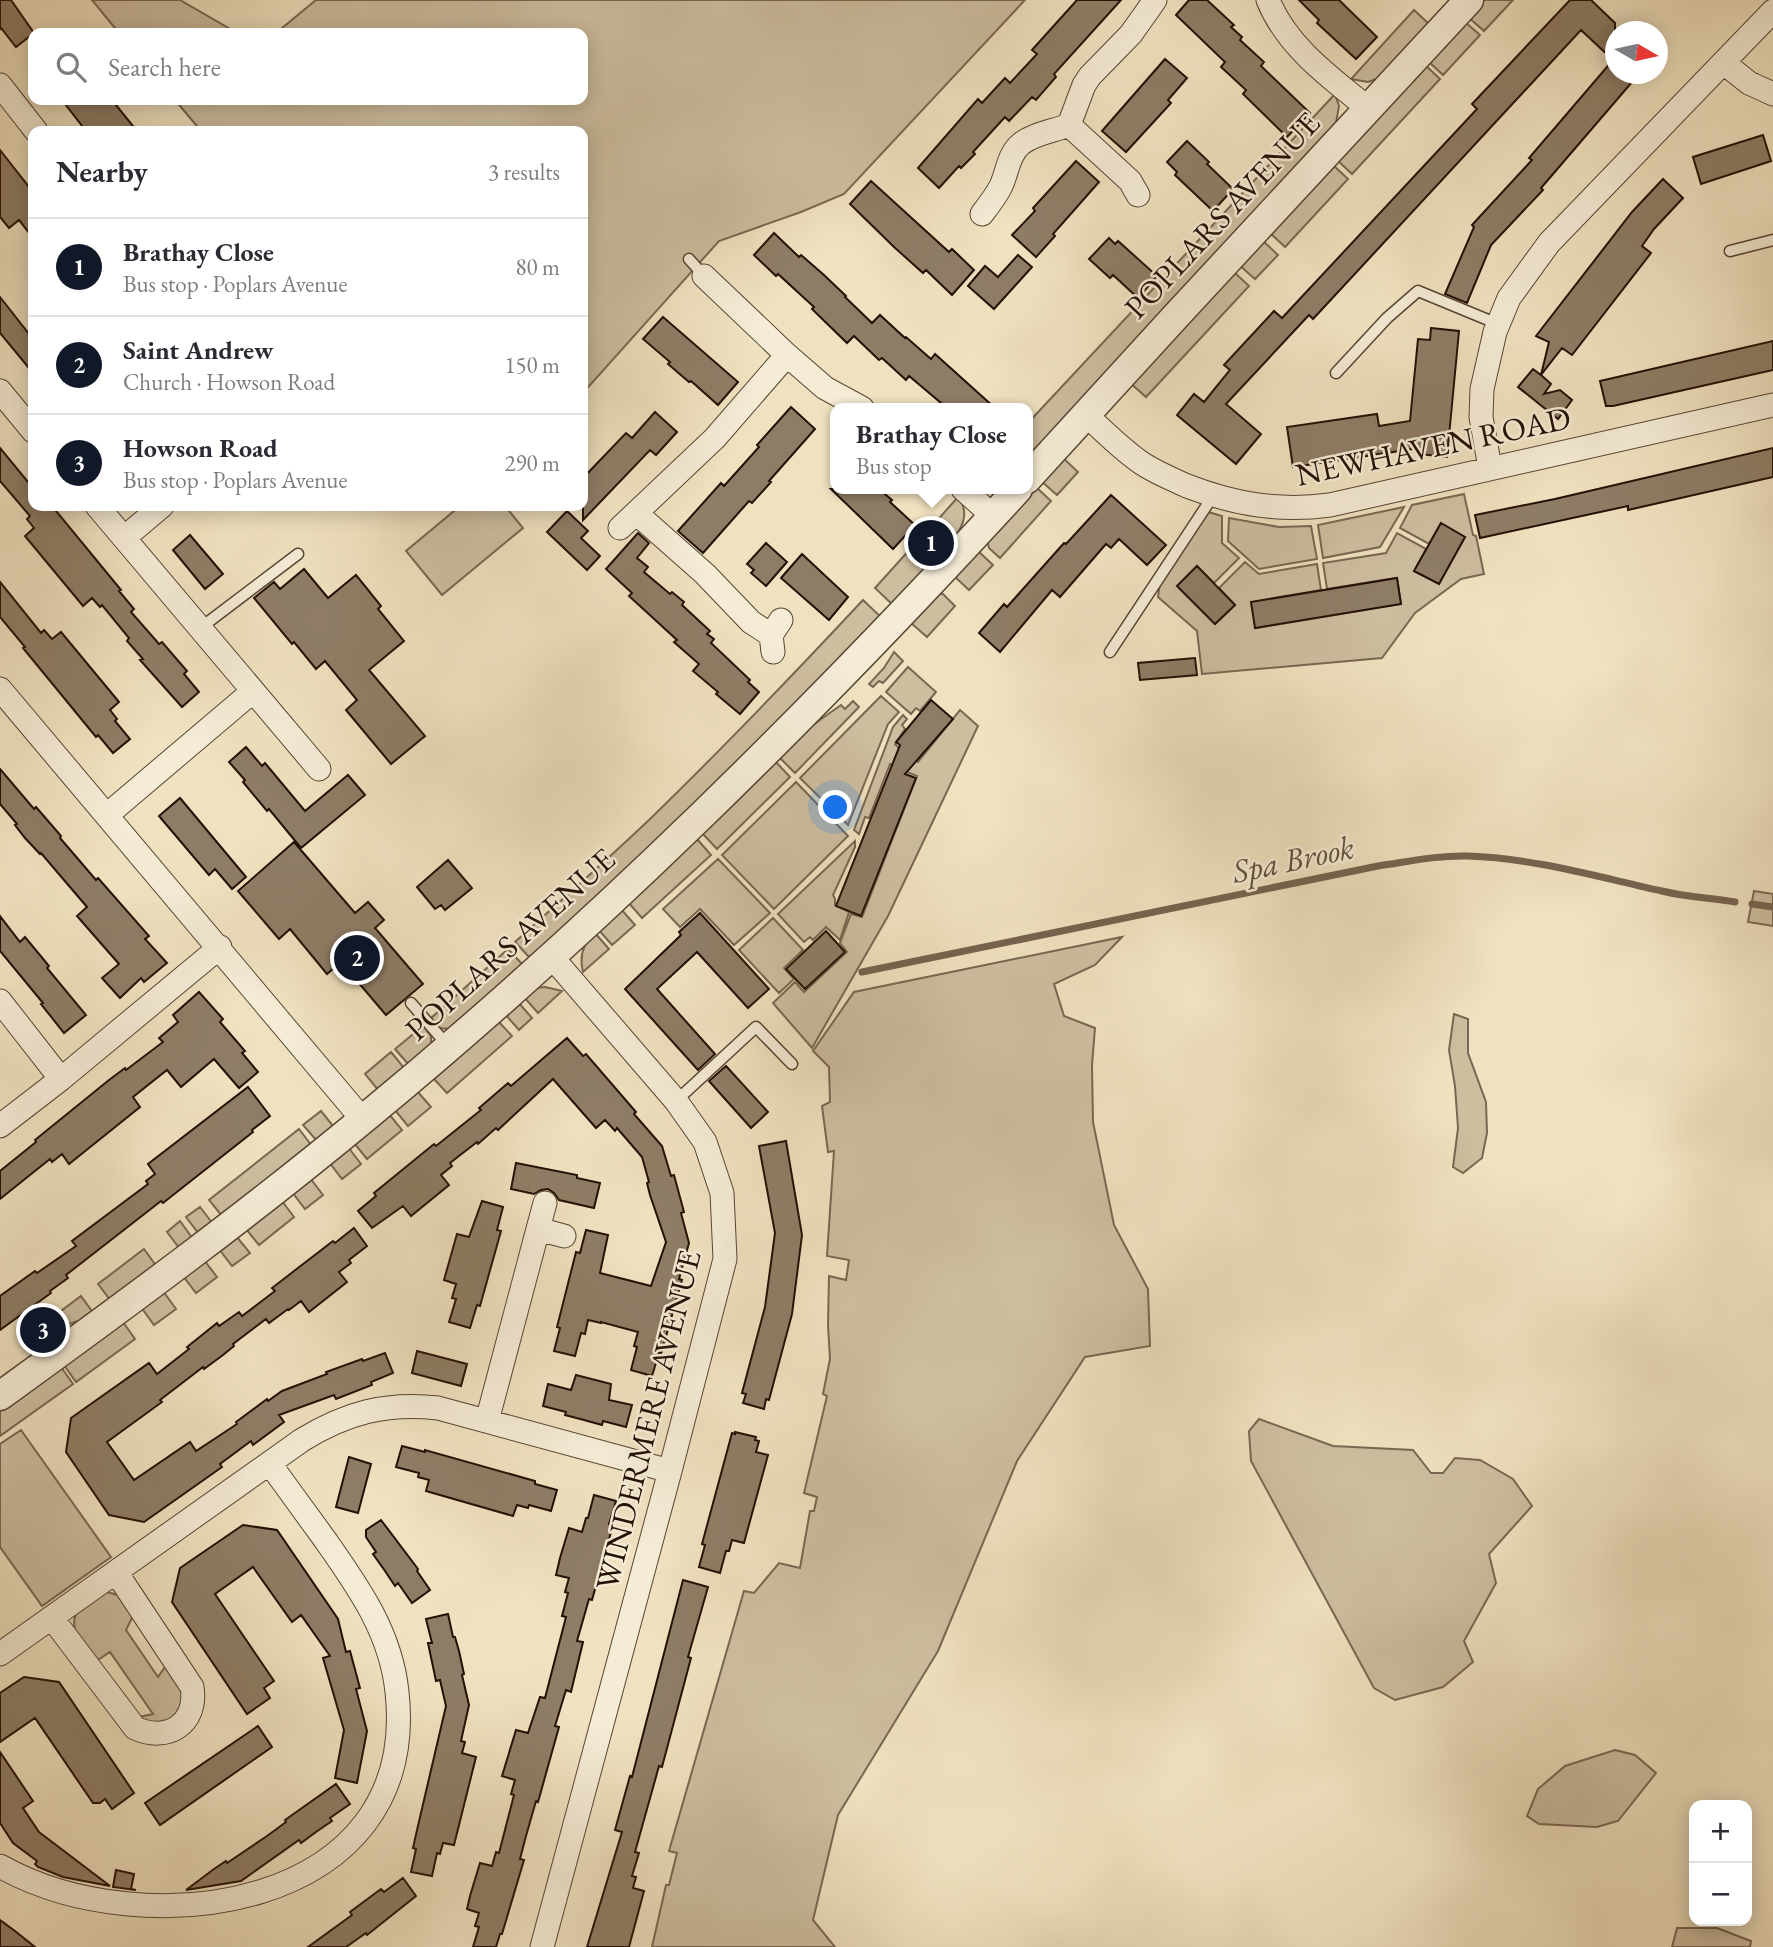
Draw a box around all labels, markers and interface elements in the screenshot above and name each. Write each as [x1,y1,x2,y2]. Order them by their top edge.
north arrow [1605,21,1668,84]
search box [28,28,588,105]
icon: search [52,48,90,86]
text: Search here [108,50,221,84]
street label: POPLARS AVENUE [1115,102,1329,328]
text: Nearby [56,152,148,191]
text: 3 results [488,157,560,187]
text: Brathay Close [123,235,274,269]
text: 1 [73,252,85,282]
text: 80 m [515,252,560,282]
text: Bus stop · Poplars Avenue [123,269,347,299]
text: Saint Andrew [123,333,273,367]
text: 2 [73,350,85,380]
text: 150 m [504,350,560,380]
text: Church · Howson Road [123,367,335,397]
street label: NEWHAVEN ROAD [1292,396,1574,496]
popup [830,403,1033,494]
text: Brathay Close [856,417,1007,451]
text: Howson Road [123,431,278,465]
text: 3 [73,448,85,478]
text: 290 m [504,448,560,478]
text: Bus stop [856,451,932,481]
text: Bus stop · Poplars Avenue [123,465,347,495]
pin: 1 [908,517,954,569]
your location [818,790,852,824]
water label: Spa Brook [1227,825,1358,893]
street label: POPLARS AVENUE [396,838,624,1050]
pin: 2 [334,932,380,984]
street label: WINDERMERE AVENUE [585,1246,711,1594]
pin: 3 [20,1304,66,1356]
map controls [1689,1800,1752,1926]
button: + [1689,1800,1752,1863]
button: − [1689,1863,1752,1926]

